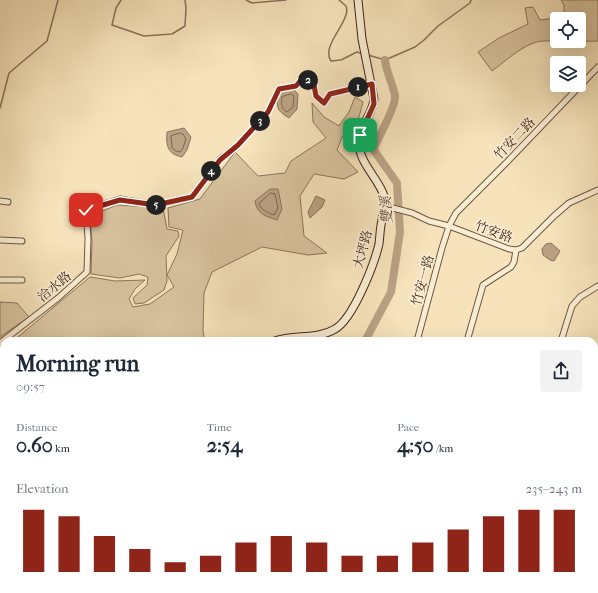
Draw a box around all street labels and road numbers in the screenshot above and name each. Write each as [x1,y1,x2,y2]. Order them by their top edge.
street label: 竹安二路 [491,114,538,162]
street label: 竹安路 [473,218,515,245]
street label: 大坪路 [350,228,375,270]
street label: 竹安一路 [409,253,436,307]
street label: 洽水路 [35,268,74,305]

